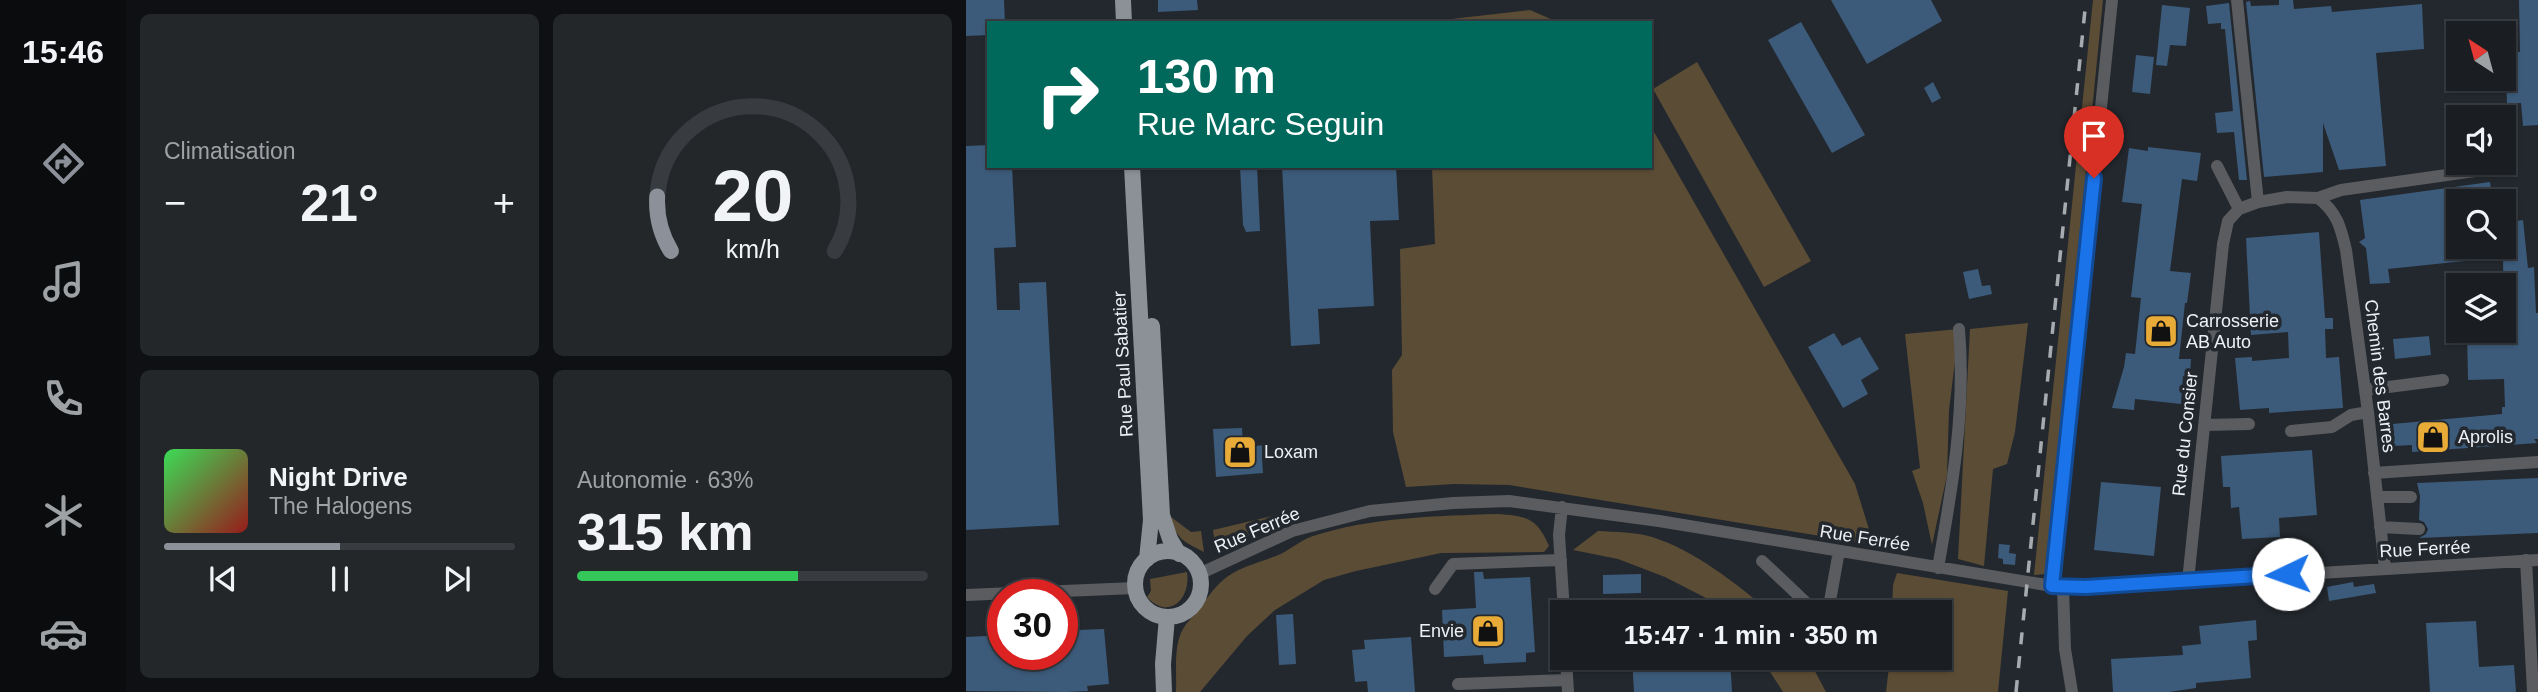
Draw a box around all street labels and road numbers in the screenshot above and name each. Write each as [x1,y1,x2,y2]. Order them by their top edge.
street label: Rue Paul Sabatier [1109,291,1137,437]
street label: Chemin des Barres [2361,298,2399,454]
street label: Rue du Consier [2169,371,2201,497]
street label: Rue Ferrée [1211,503,1303,557]
street label: Rue Ferrée [1818,521,1912,555]
street label: Rue Ferrée [2379,537,2471,561]

